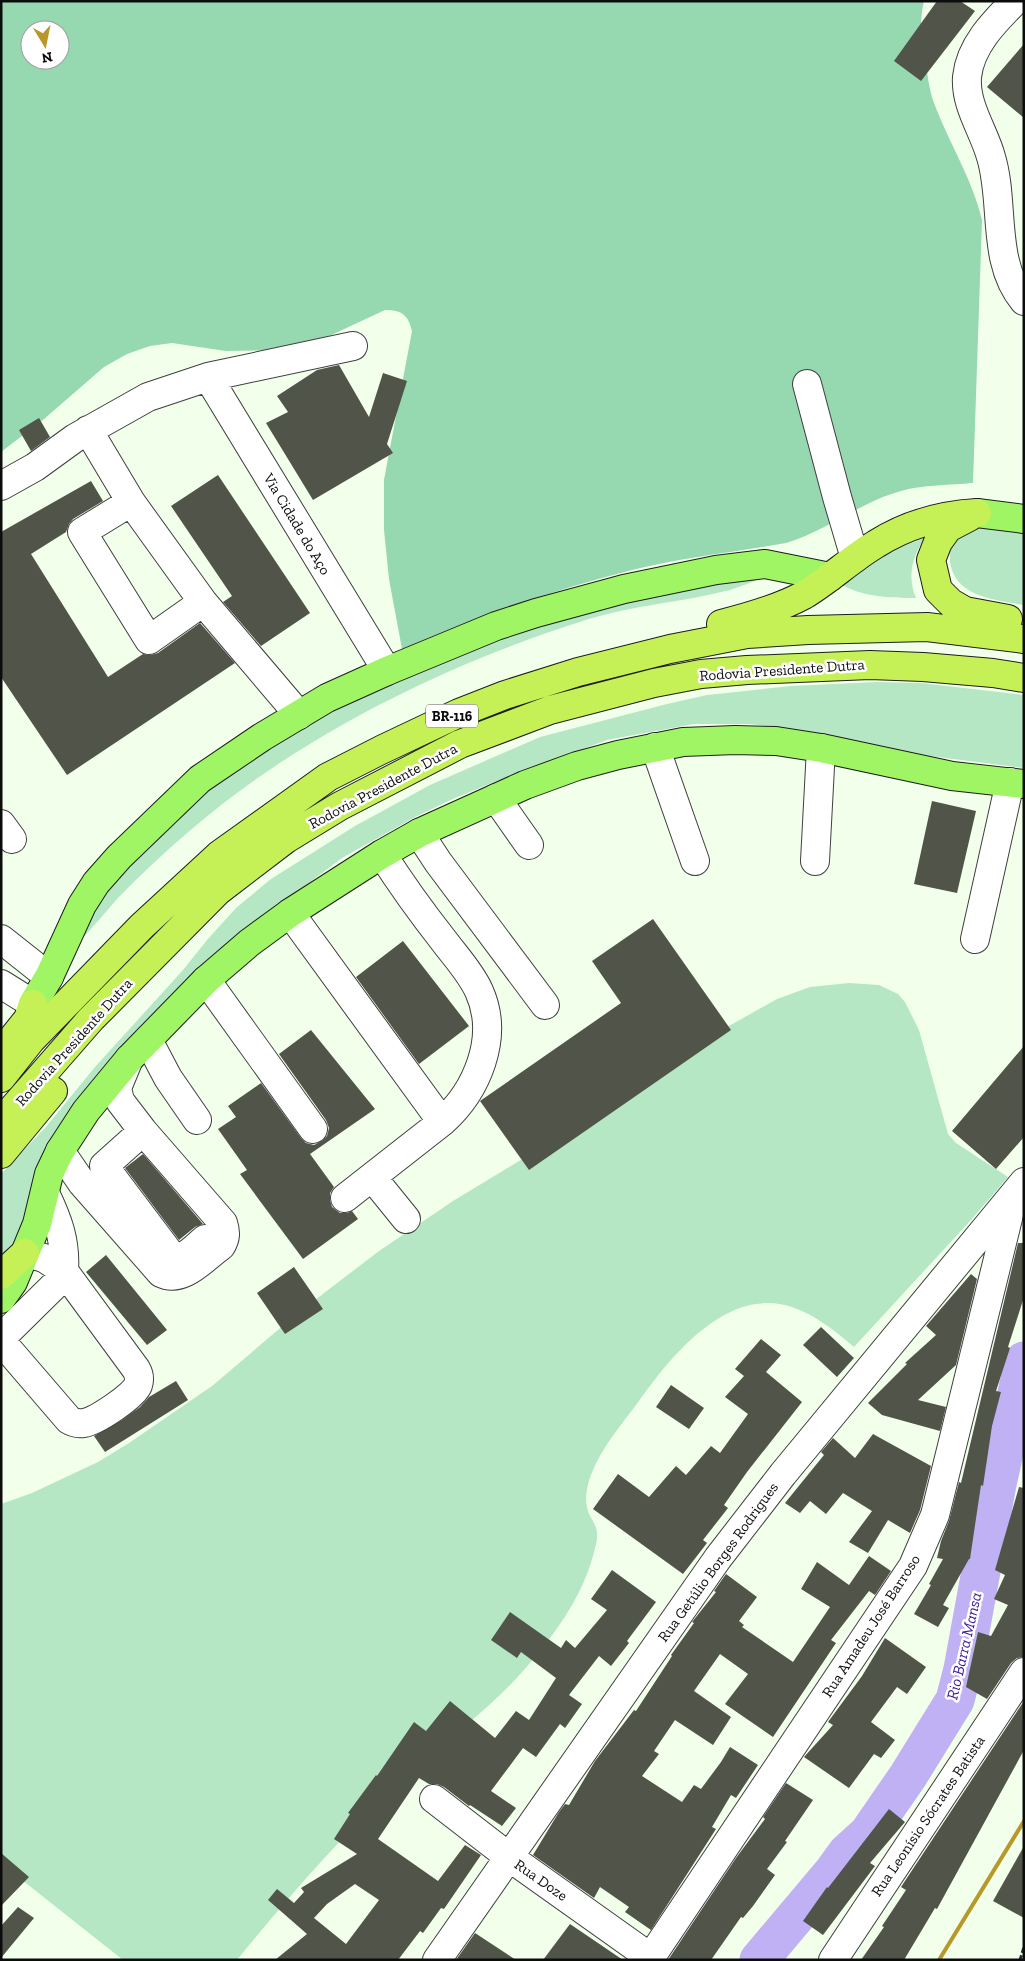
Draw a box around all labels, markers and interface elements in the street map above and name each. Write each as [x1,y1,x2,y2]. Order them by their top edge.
north arrow [20,20,70,70]
text: N [40,48,54,67]
street label: Via Cidade do Aço [259,469,335,578]
street label: Rodovia Presidente Dutra [699,655,865,685]
road number: BR-116 [426,704,478,728]
street label: Rodovia Presidente Dutra [306,739,460,833]
street label: Rodovia Presidente Dutra [12,974,136,1110]
street label: Rua Getúlio Borges Rodrigues [654,1479,782,1645]
street label: Rua Amadeu José Barroso [818,1551,924,1701]
water label: Rio Barra Mansa [942,1591,986,1701]
street label: Rua Leonísio Sócrates Batista [867,1732,989,1900]
street label: Rua Doze [511,1855,571,1905]

